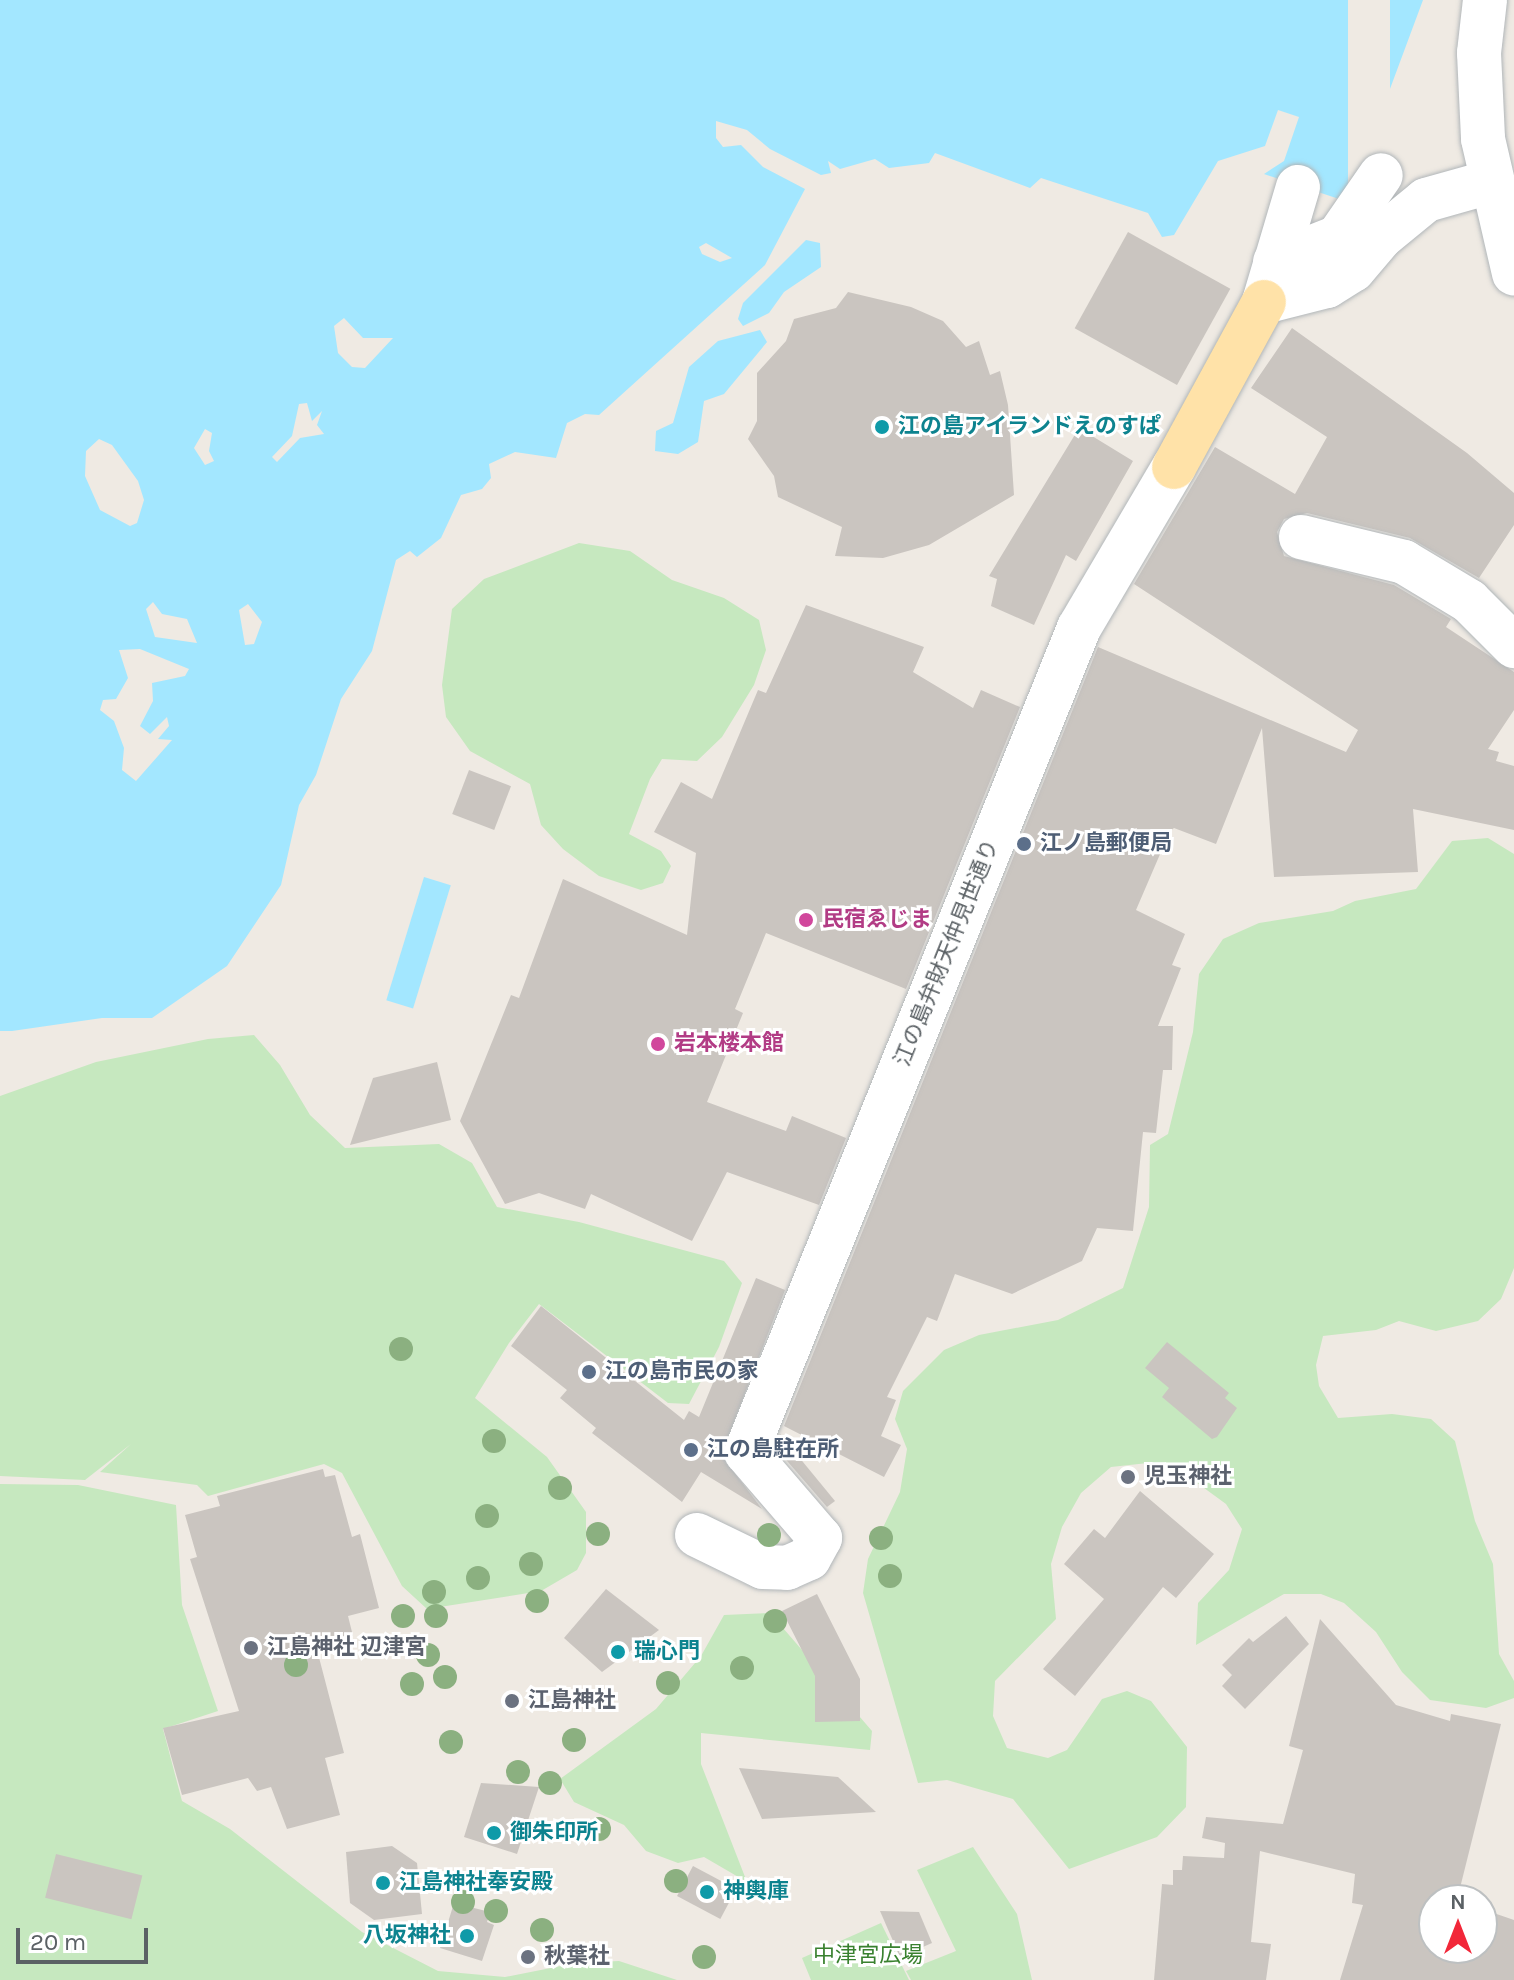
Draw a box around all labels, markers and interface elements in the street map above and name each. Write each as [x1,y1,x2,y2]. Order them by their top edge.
place label: 江の島アイランドえのすぱ [898,414,1162,440]
marker: 江の島アイランドえのすぱ [873,418,891,436]
place label: 江ノ島郵便局 [1040,831,1172,857]
marker: 江ノ島郵便局 [1015,835,1033,853]
street label: 江の島弁財天仲見世通り [889,836,1005,1070]
place label: 民宿ゑじま [822,907,932,933]
marker: 民宿ゑじま [797,911,815,929]
place label: 岩本楼本館 [674,1031,784,1057]
marker: 岩本楼本館 [649,1035,667,1053]
place label: 江の島市民の家 [605,1359,759,1385]
marker: 江の島市民の家 [580,1363,598,1381]
place label: 江の島駐在所 [707,1437,839,1463]
marker: 江の島駐在所 [682,1441,700,1459]
place label: 児玉神社 [1144,1464,1232,1490]
marker: 児玉神社 [1119,1468,1137,1486]
place label: 江島神社 辺津宮 [267,1635,427,1661]
marker: 江島神社 辺津宮 [242,1639,260,1657]
place label: 瑞心門 [634,1639,700,1665]
marker: 瑞心門 [609,1643,627,1661]
place label: 江島神社 [528,1688,616,1714]
marker: 江島神社 [503,1692,521,1710]
place label: 御朱印所 [510,1820,598,1846]
marker: 御朱印所 [485,1824,503,1842]
place label: 江島神社奉安殿 [399,1870,553,1896]
marker: 江島神社奉安殿 [374,1874,392,1892]
place label: 神輿庫 [723,1879,789,1905]
marker: 神輿庫 [698,1883,716,1901]
north arrow [1418,1884,1498,1964]
text: N [1450,1889,1466,1915]
scale bar [20,1912,152,1962]
place label: 八坂神社 [363,1923,451,1949]
marker: 八坂神社 [458,1927,476,1945]
text: 20 m [30,1928,86,1956]
park label: 中津宮広場 [813,1943,923,1969]
place label: 秋葉社 [544,1944,610,1970]
marker: 秋葉社 [519,1948,537,1966]

